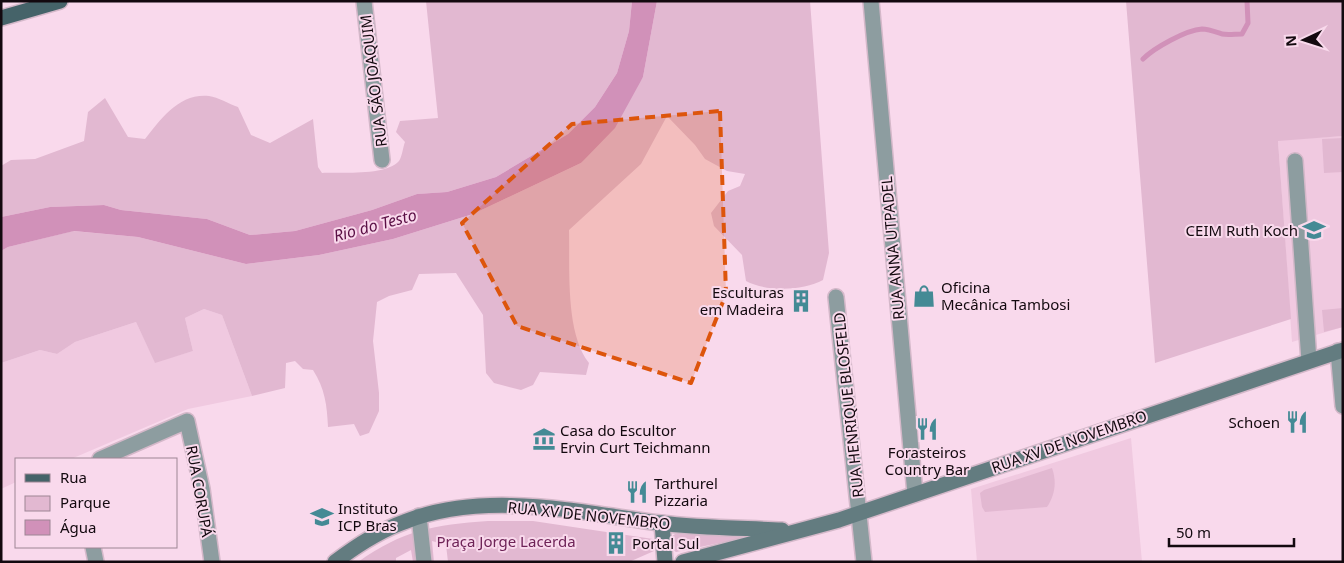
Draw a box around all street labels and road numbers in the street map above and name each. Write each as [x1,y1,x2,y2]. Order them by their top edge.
street label: RUA SÃO JOAQUIM [355,14,391,148]
street label: RUA ANNA UTPADEL [876,175,908,321]
street label: RUA HENRIQUE BLOSFELD [828,311,868,499]
street label: RUA XV DE NOVEMBRO [989,405,1149,477]
street label: RUA CORUPÁ [182,444,218,539]
street label: RUA XV DE NOVEMBRO [507,497,671,533]

